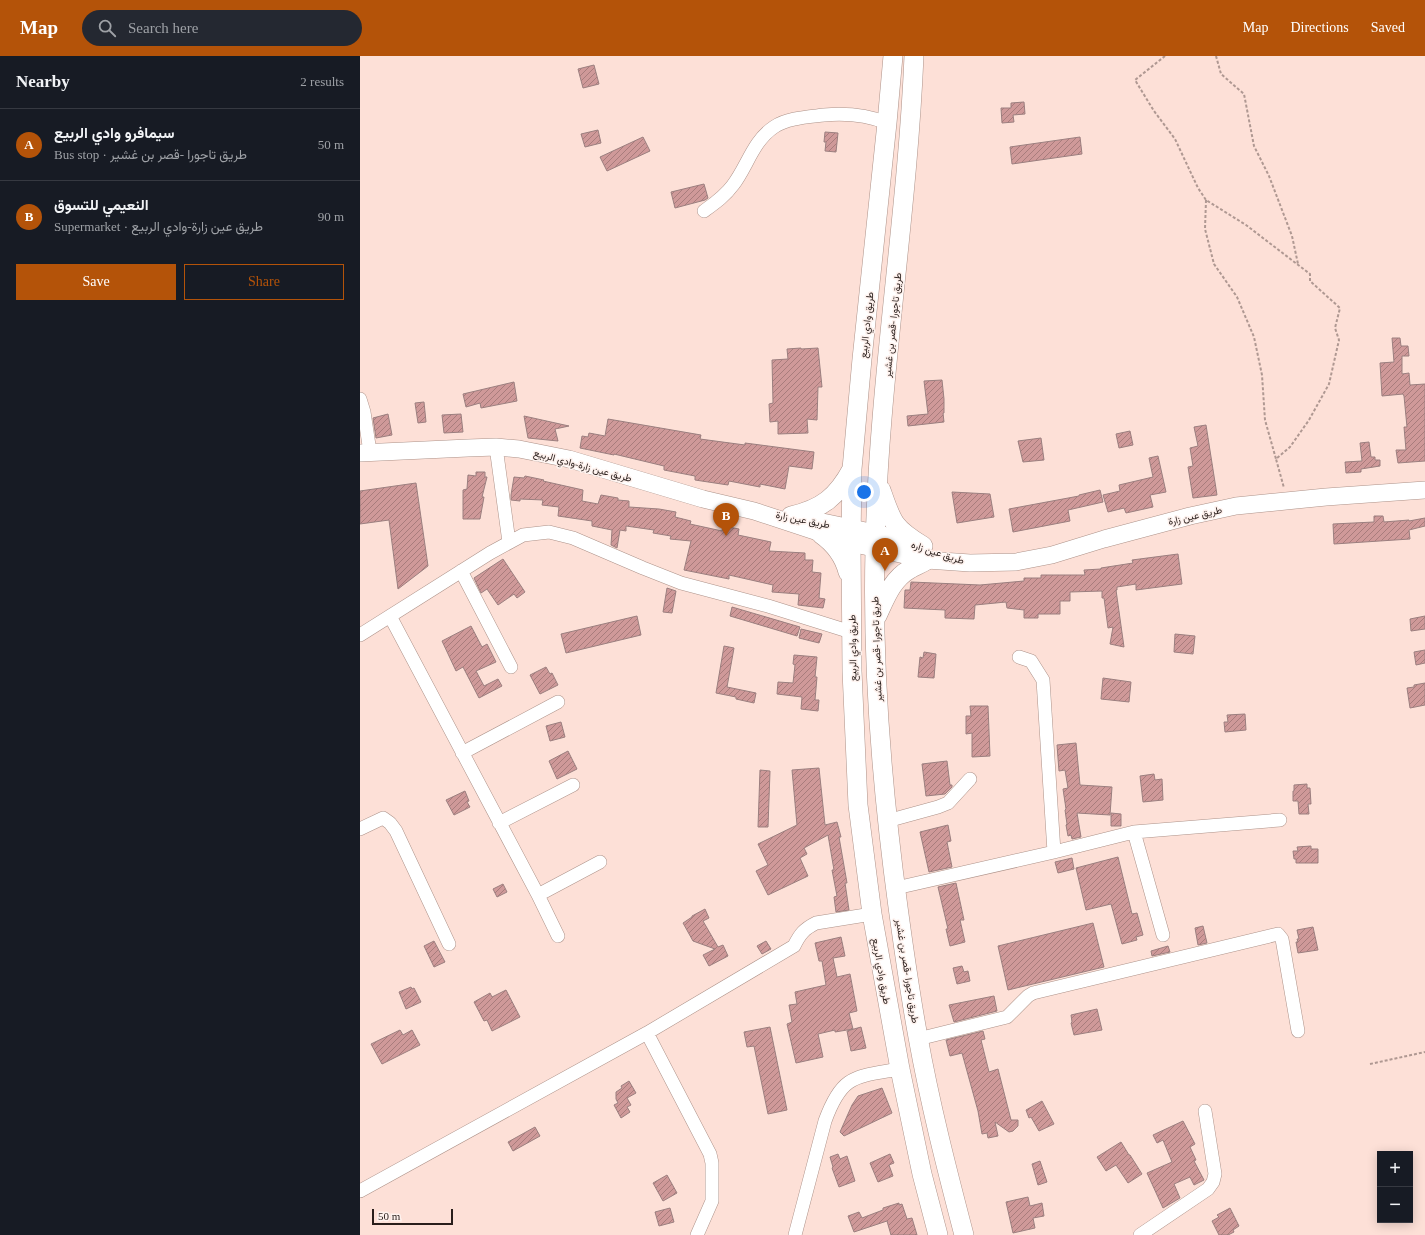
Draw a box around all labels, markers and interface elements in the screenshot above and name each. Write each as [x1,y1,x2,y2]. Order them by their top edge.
search box [82,10,362,46]
text: Map [20,17,58,38]
icon: search [96,17,118,39]
text: Search here [128,20,198,36]
text: Map [1243,20,1268,35]
text: Directions [1290,20,1349,35]
text: Saved [1371,20,1405,35]
text: Nearby [16,72,70,91]
text: 2 results [300,74,344,89]
text: سيمافرو وادي الربيع [54,125,174,141]
text: A [24,137,34,152]
text: 50 m [318,137,344,152]
text: Bus stop · طريق تاجورا -قصر بن غشير [54,147,247,162]
text: النعيمي للتسوق [54,197,149,213]
text: B [25,209,33,224]
text: 90 m [318,209,344,224]
text: Supermarket · طريق عين زارة-وادي الربيع [54,219,263,234]
button: Save [16,264,176,300]
button: Share [184,264,344,300]
street label: طريق تاجورا -قصر بن غشير [881,272,905,379]
street label: طريق وادي الربيع [858,291,878,359]
street label: طريق عين زارة-وادي الربيع [532,447,634,487]
your location [854,482,874,502]
pin: B [713,503,739,536]
street label: طريق عين زارة [1167,504,1224,528]
street label: طريق عين زارة [775,509,831,531]
pin: A [872,538,898,571]
street label: طريق عين زاره [910,539,966,567]
street label: طريق تاجورا -قصر بن غشير [869,596,885,703]
street label: طريق وادي الربيع [846,614,862,681]
street label: طريق تاجورا -قصر بن غشير [893,917,921,1025]
street label: طريق وادي الربيع [867,937,893,1006]
map controls [1377,1151,1413,1223]
button: + [1377,1151,1413,1187]
button: − [1377,1187,1413,1223]
scale bar [372,1207,453,1226]
text: 50 m [378,1210,400,1222]

